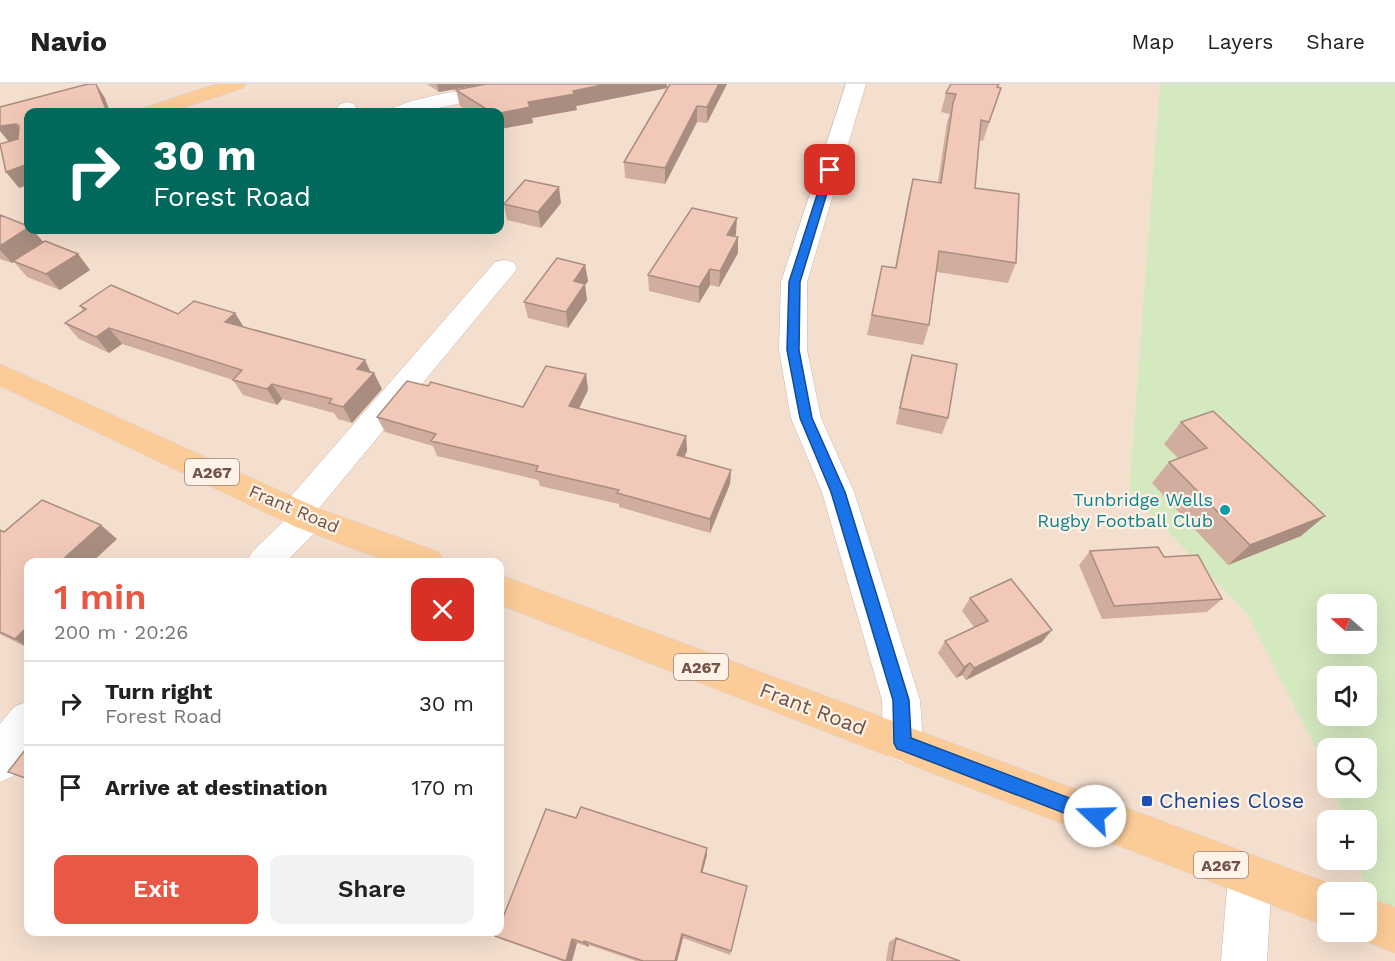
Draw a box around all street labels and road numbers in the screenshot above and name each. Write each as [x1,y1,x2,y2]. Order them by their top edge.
road number: A267 [185,459,239,485]
street label: Frant Road [246,480,343,537]
road number: A267 [674,654,728,680]
street label: Frant Road [756,677,870,740]
road number: A267 [1194,852,1248,878]

